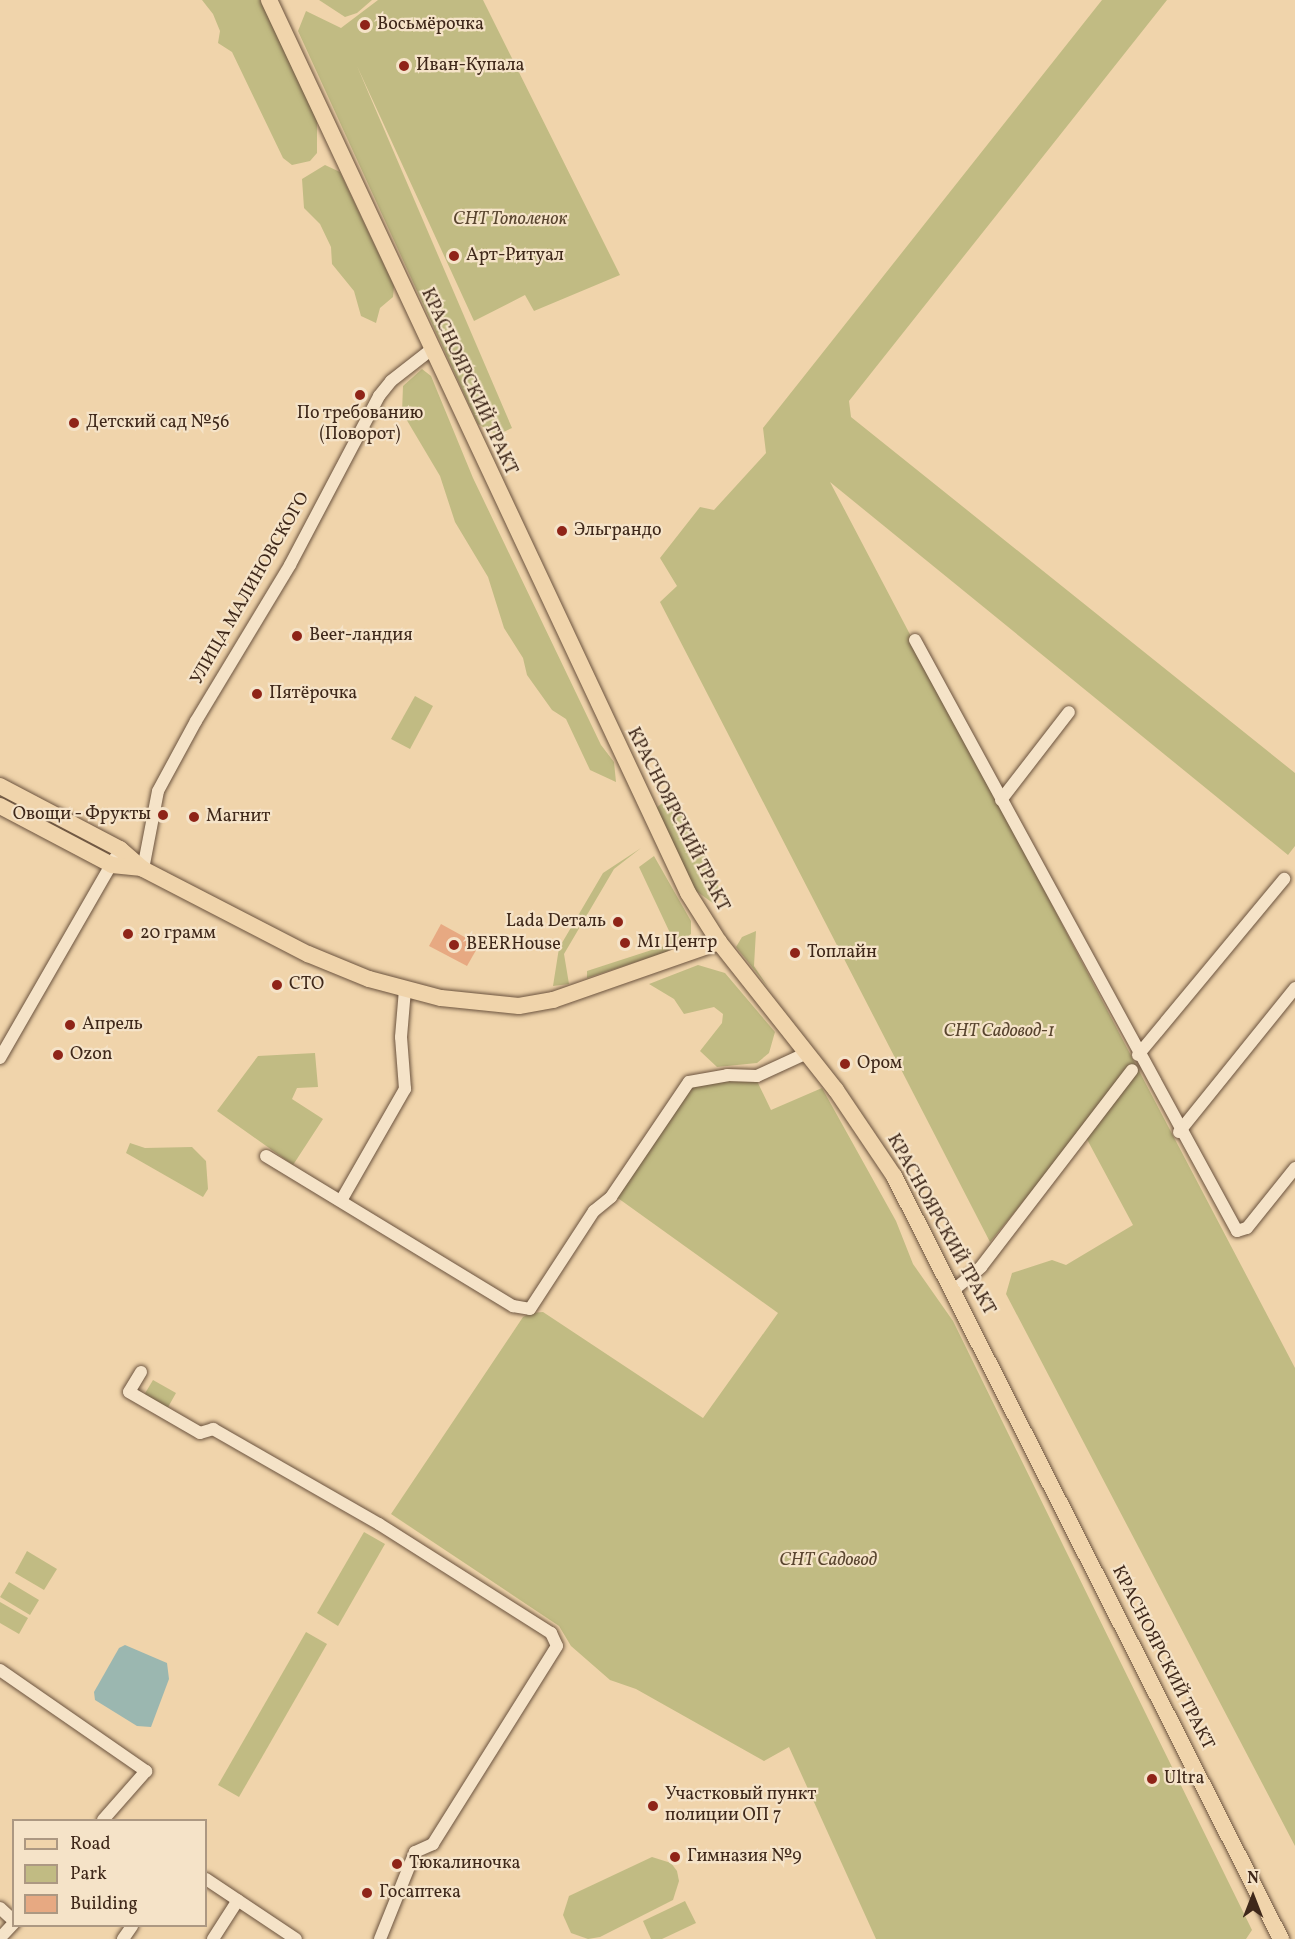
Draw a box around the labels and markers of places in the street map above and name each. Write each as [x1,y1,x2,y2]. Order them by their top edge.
place label: Восьмёрочка [377,14,484,36]
marker: Восьмёрочка [358,18,372,32]
place label: Иван-Купала [416,55,525,77]
marker: Иван-Купала [397,59,411,73]
place label: Арт-Ритуал [466,245,564,267]
marker: Арт-Ритуал [447,249,461,263]
marker: По требованию (Поворот) [353,388,367,402]
place label: По требованию (Поворот) [296,404,424,446]
place label: Детский сад №56 [86,412,229,434]
marker: Детский сад №56 [67,416,81,430]
place label: Эльграндо [574,520,661,542]
marker: Эльграндо [555,524,569,538]
place label: Beer-ландия [309,625,413,647]
marker: Beer-ландия [290,629,304,643]
place label: Пятёрочка [269,683,357,705]
marker: Пятёрочка [250,687,264,701]
place label: Овощи - Фрукты [12,804,151,826]
place label: Магнит [206,806,270,828]
marker: Овощи - Фрукты [156,808,170,822]
marker: Магнит [187,810,201,824]
place label: Lada Dеталь [506,911,606,933]
marker: Lada Dеталь [611,915,625,929]
place label: 20 грамм [140,923,216,945]
marker: 20 грамм [121,927,135,941]
place label: М1 Центр [637,932,717,954]
place label: BEERHouse [466,934,561,956]
marker: М1 Центр [618,936,632,950]
marker: BEERHouse [447,938,461,952]
place label: Топлайн [807,942,877,964]
marker: Топлайн [788,946,802,960]
place label: СТО [289,974,324,996]
marker: СТО [270,978,284,992]
place label: Апрель [82,1014,143,1036]
marker: Апрель [63,1018,77,1032]
place label: Ozon [70,1044,112,1066]
marker: Ozon [51,1048,65,1062]
place label: Ором [857,1053,902,1075]
marker: Ором [838,1057,852,1071]
place label: Ultra [1164,1768,1204,1790]
marker: Ultra [1145,1772,1159,1786]
place label: Участковый пункт полиции ОП 7 [665,1785,816,1828]
marker: Участковый пункт полиции ОП 7 [646,1799,660,1813]
place label: Гимназия №9 [687,1846,802,1868]
marker: Гимназия №9 [668,1850,682,1864]
place label: Тюкалиночка [409,1853,521,1875]
marker: Тюкалиночка [390,1857,404,1871]
place label: Госаптека [379,1882,461,1904]
marker: Госаптека [360,1886,374,1900]

